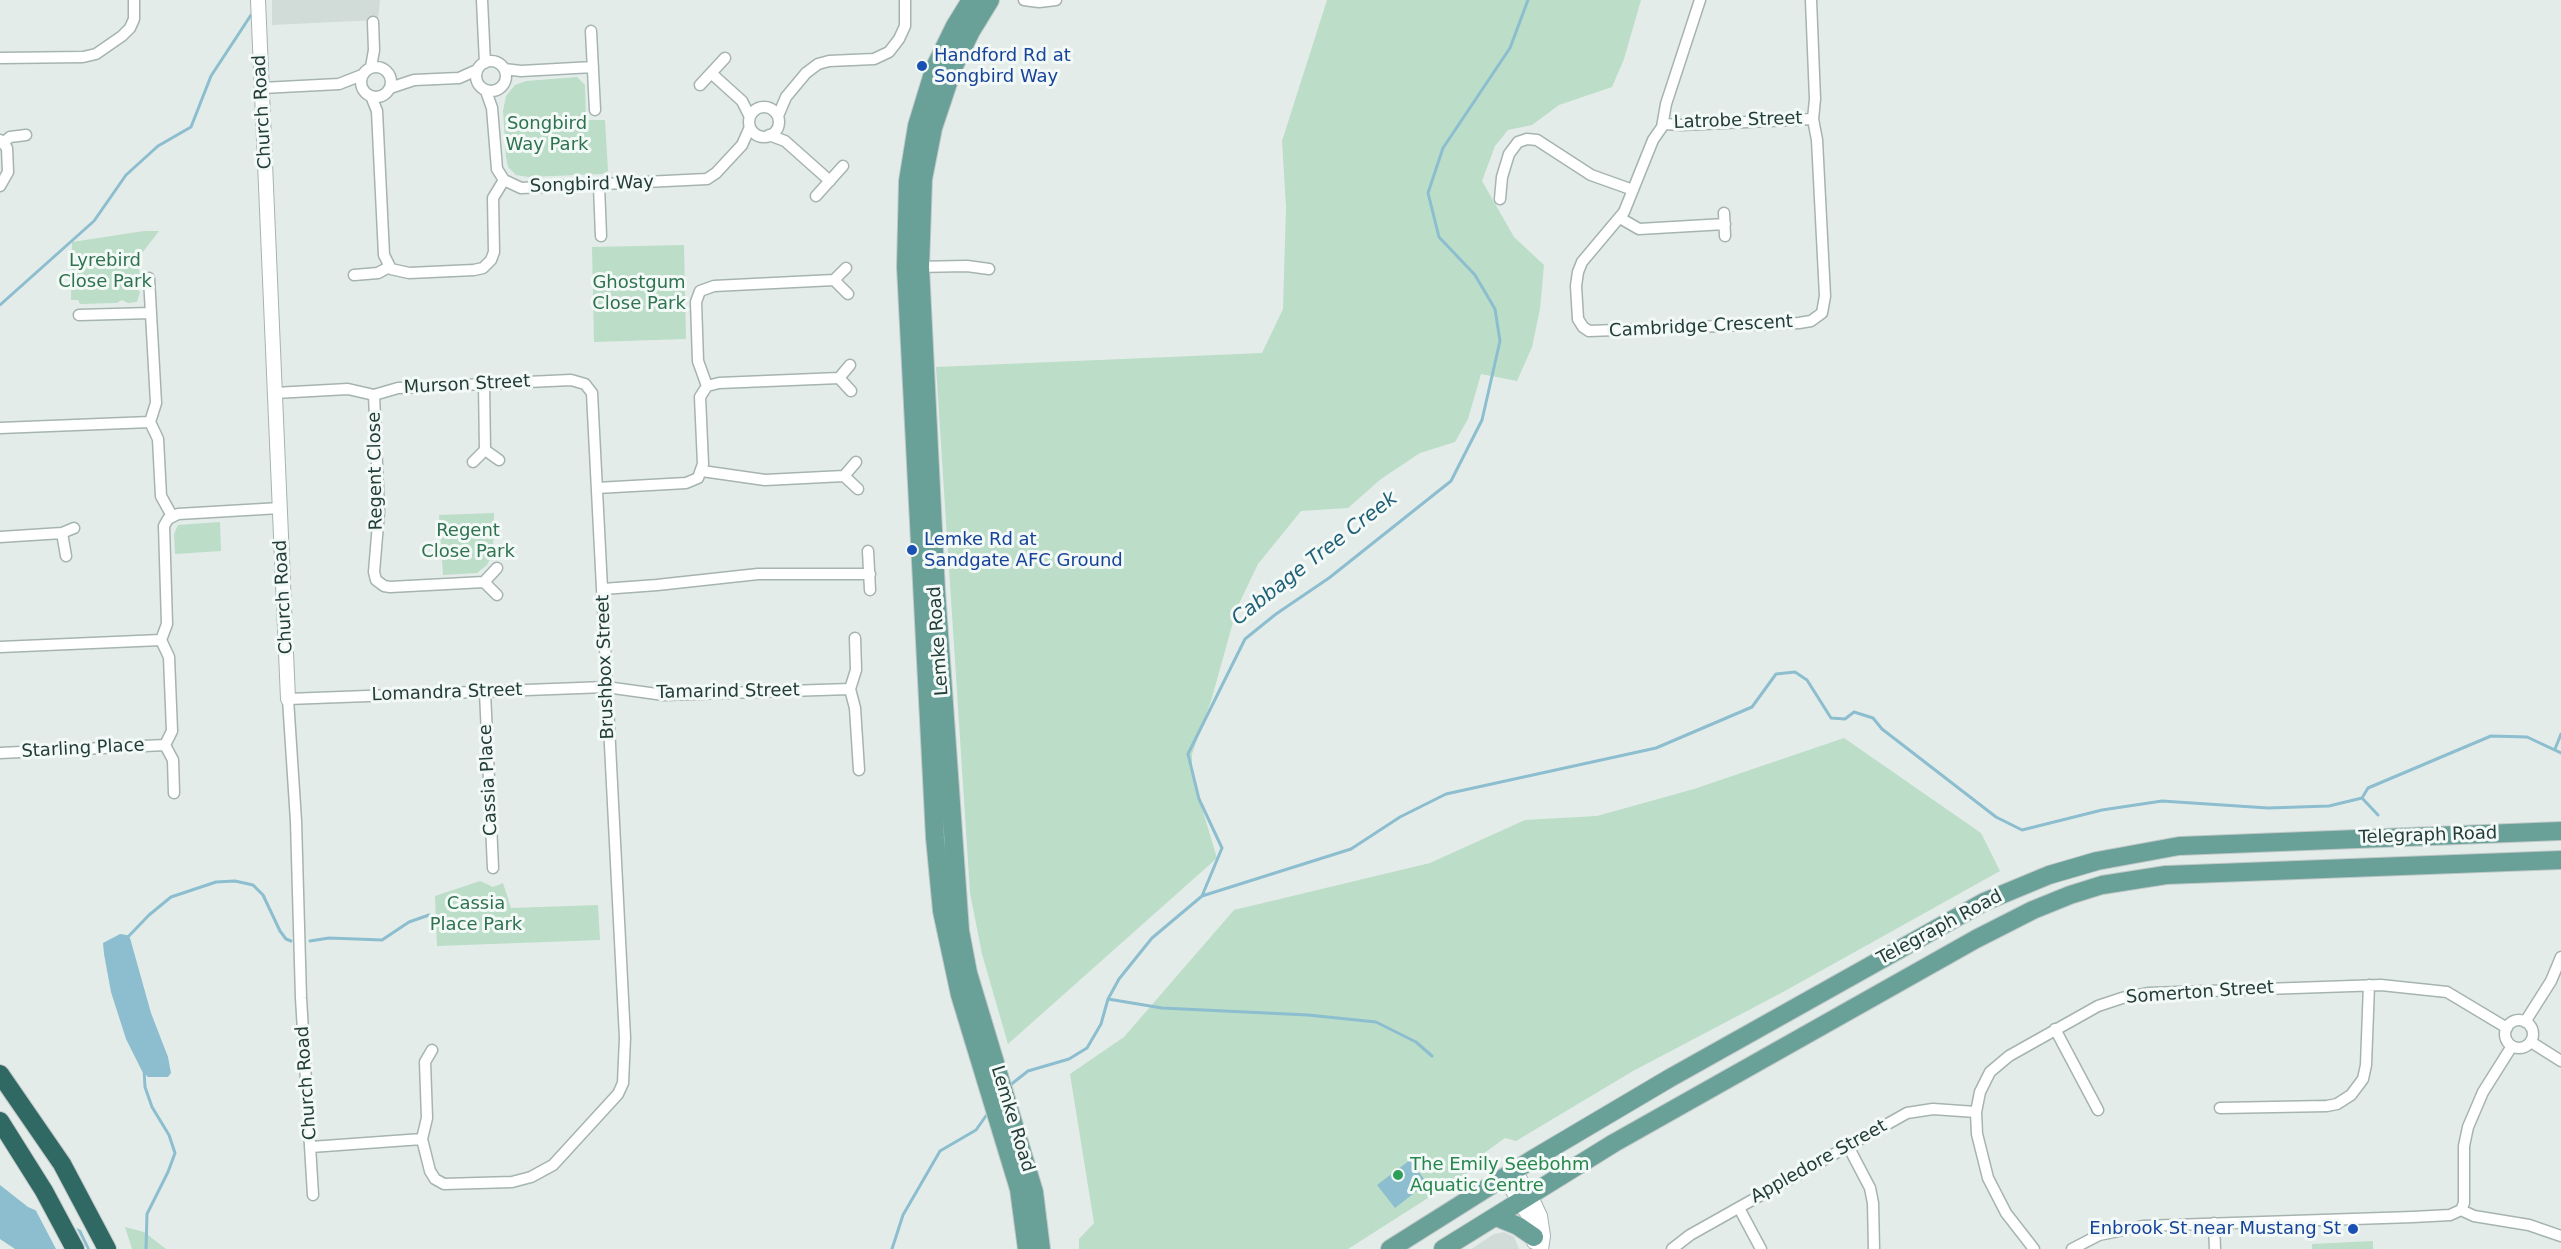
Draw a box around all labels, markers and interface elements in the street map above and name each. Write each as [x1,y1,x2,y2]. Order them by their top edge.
place label: Handford Rd at Songbird Way [934,45,1071,88]
street label: Church Road [249,54,277,170]
marker: Handford Rd at Songbird Way [915,59,929,73]
street label: Latrobe Street [1673,108,1803,134]
park label: Songbird Way Park [506,113,588,156]
street label: Songbird Way [530,172,654,198]
park label: Lyrebird Close Park [58,250,152,292]
park label: Ghostgum Close Park [592,272,686,314]
street label: Cambridge Crescent [1609,311,1793,343]
street label: Murson Street [403,371,531,399]
street label: Regent Close [364,412,388,530]
water label: Cabbage Tree Creek [1227,487,1403,631]
park label: Regent Close Park [421,520,515,562]
place label: Lemke Rd at Sandgate AFC Ground [924,529,1123,572]
street label: Church Road [270,539,298,655]
marker: Lemke Rd at Sandgate AFC Ground [905,543,919,557]
street label: Lemke Road [924,585,954,697]
street label: Brushbox Street [593,594,619,740]
street label: Lomandra Street [371,680,523,706]
street label: Tamarind Street [656,680,800,704]
street label: Cassia Place [475,724,503,836]
street label: Starling Place [21,735,145,763]
street label: Telegraph Road [2358,823,2498,849]
street label: Telegraph Road [1874,886,2006,970]
park label: Cassia Place Park [430,893,522,936]
street label: Somerton Street [2125,977,2275,1009]
street label: Church Road [292,1025,322,1141]
street label: Lemke Road [986,1063,1038,1175]
street label: Appledore Street [1747,1116,1891,1208]
place label: The Emily Seebohm Aquatic Centre [1410,1154,1589,1196]
marker: The Emily Seebohm Aquatic Centre [1391,1168,1405,1182]
place label: Enbrook St near Mustang St [2089,1218,2341,1240]
marker: Enbrook St near Mustang St [2346,1222,2360,1236]

